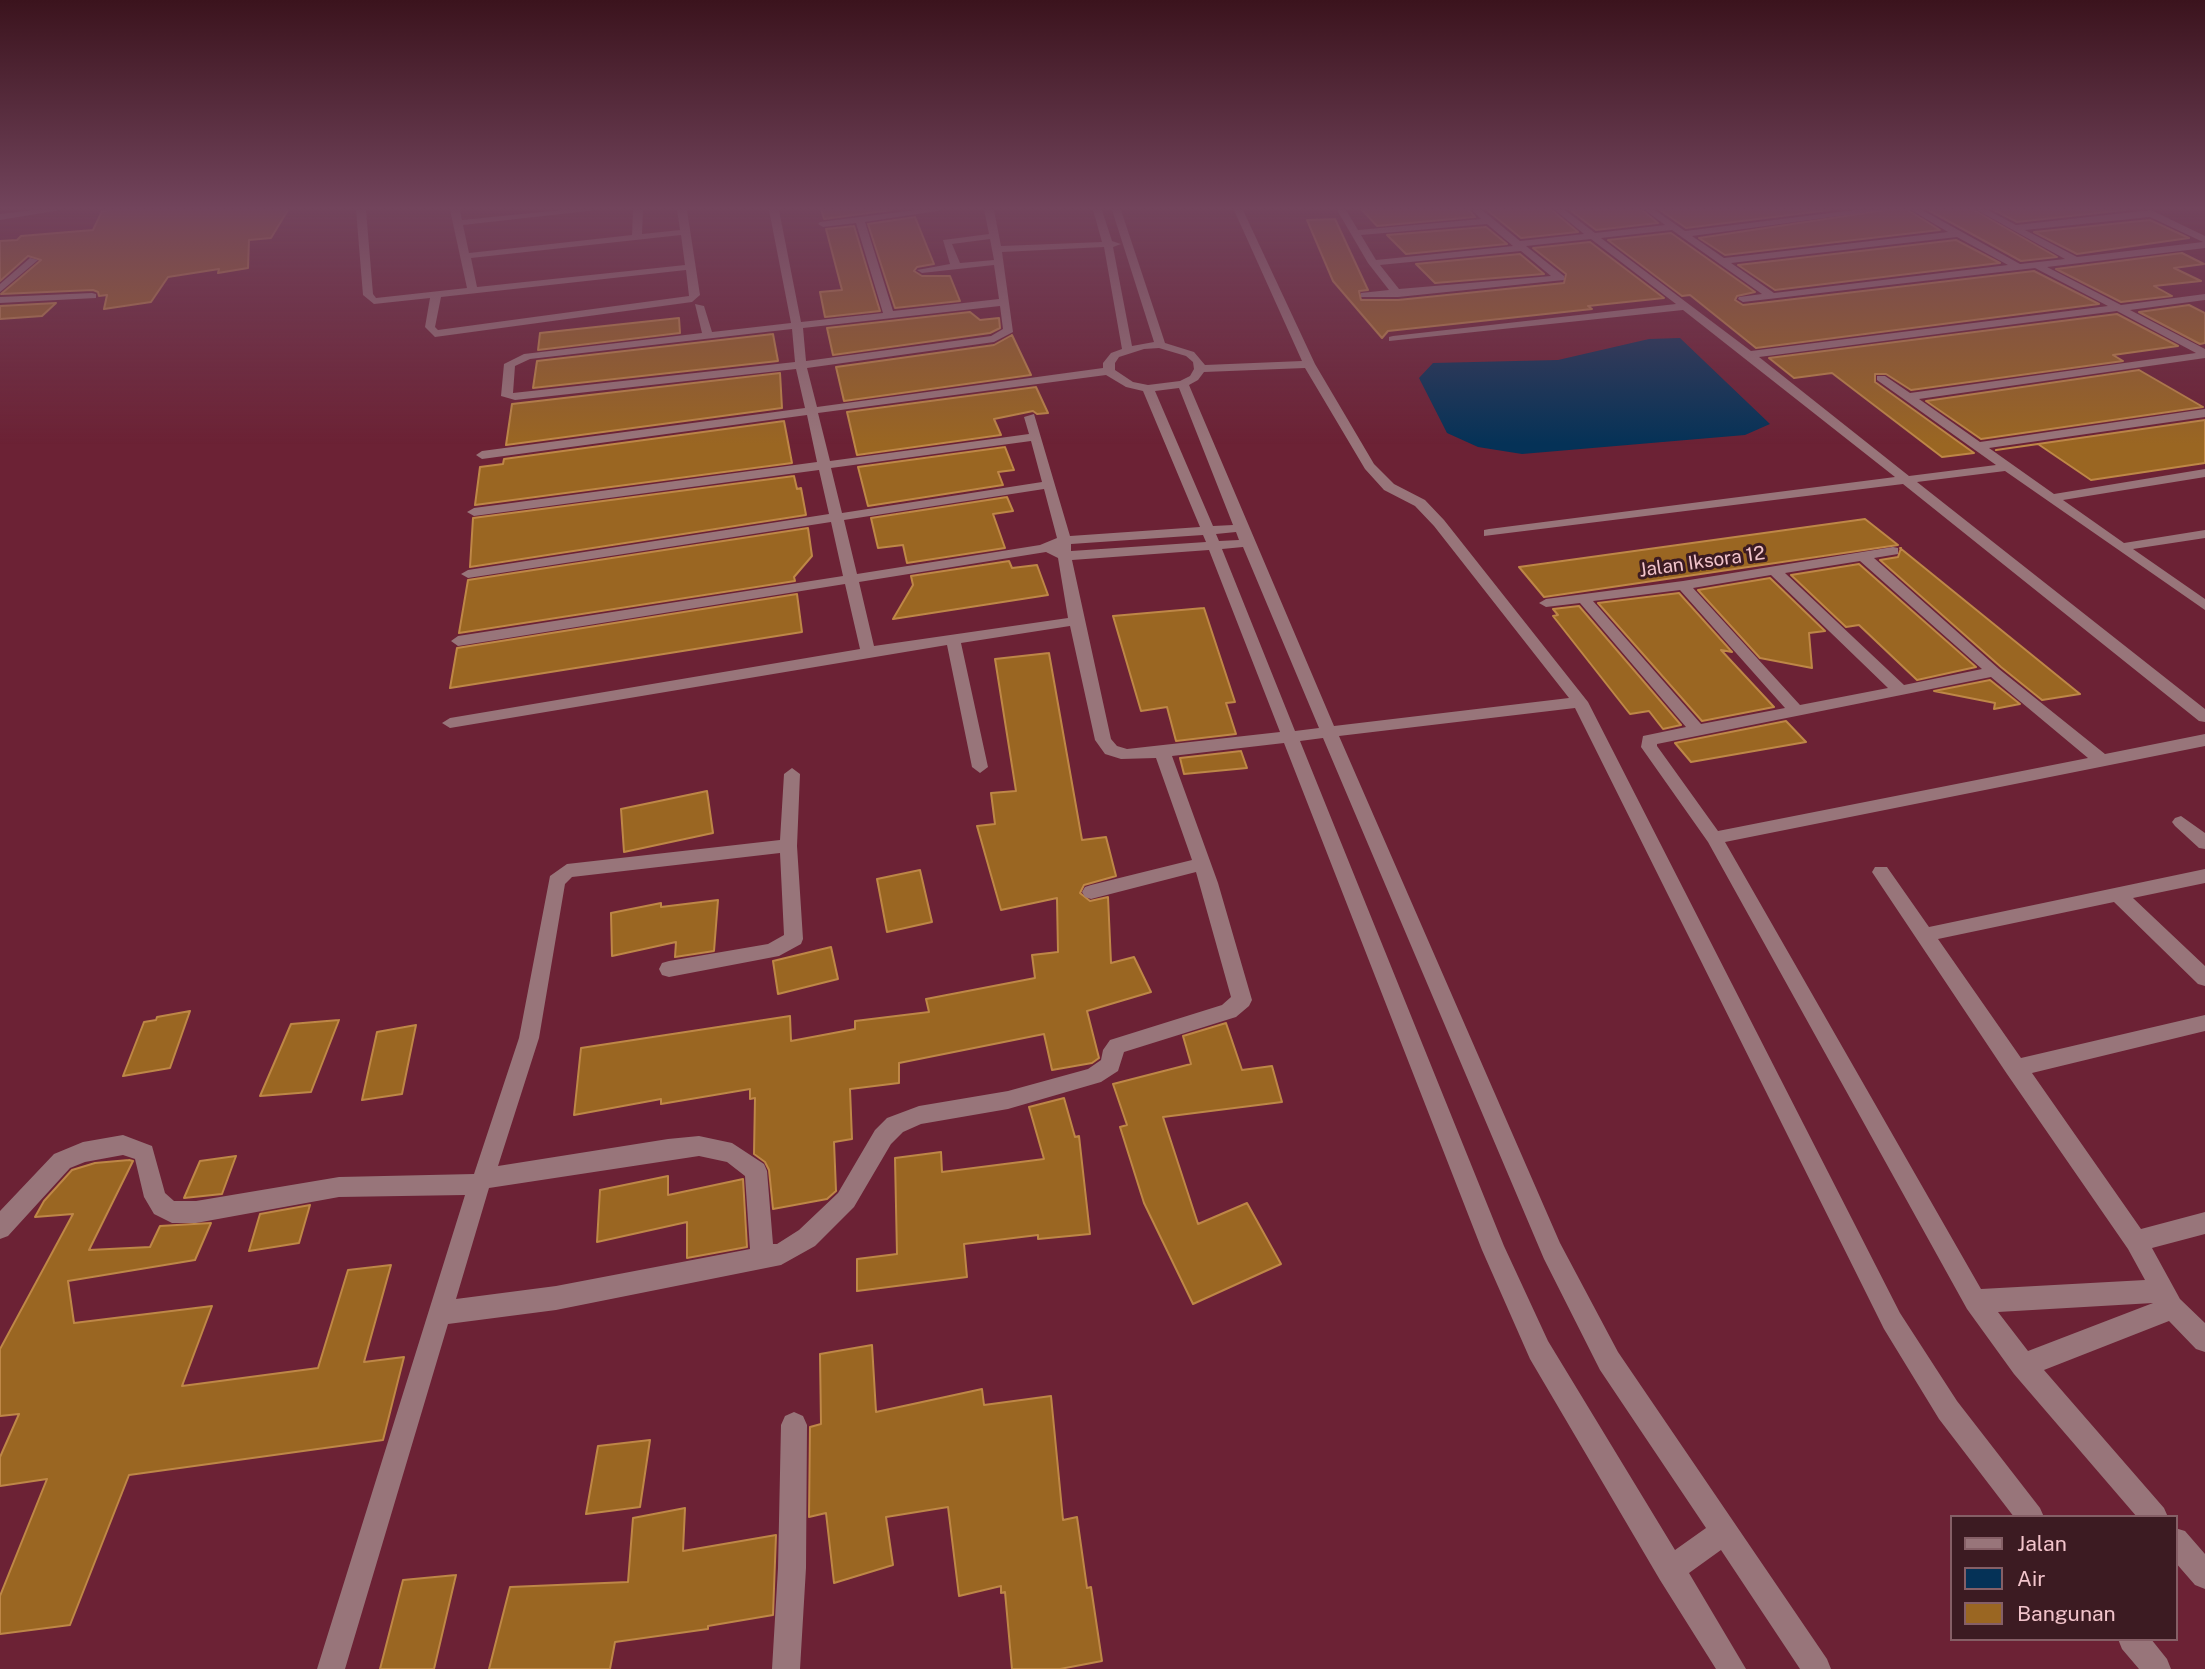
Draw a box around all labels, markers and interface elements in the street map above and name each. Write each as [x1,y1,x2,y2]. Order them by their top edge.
street label: Jalan Iksora 12 [1637,542,1767,582]
legend [1950,1515,2177,1641]
text: Jalan [2017,1531,2067,1556]
text: Air [2017,1566,2045,1591]
text: Bangunan [2017,1601,2116,1626]

